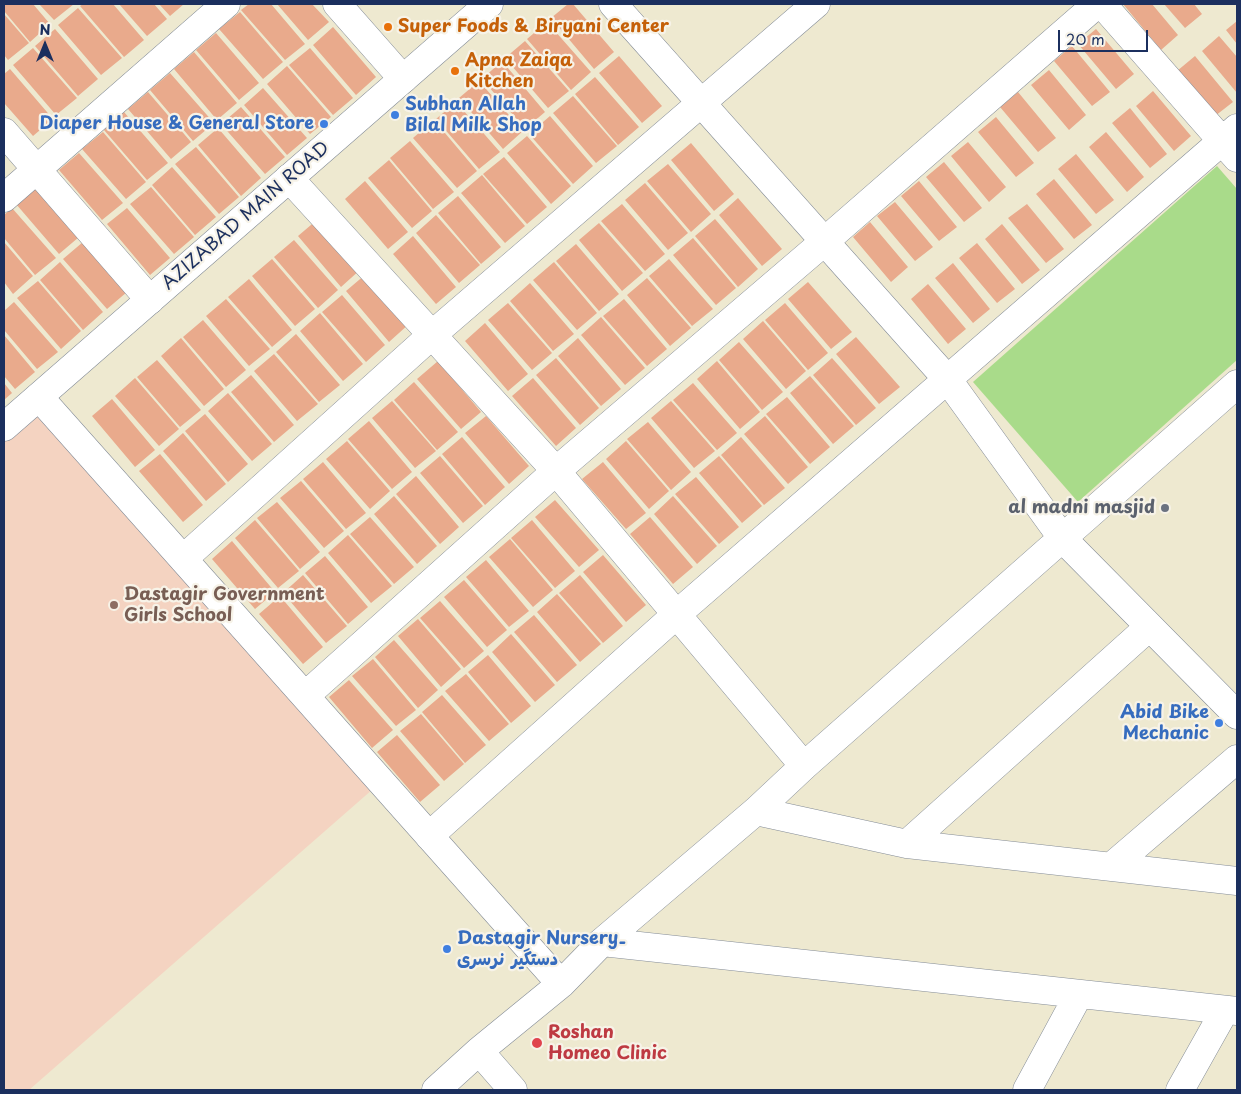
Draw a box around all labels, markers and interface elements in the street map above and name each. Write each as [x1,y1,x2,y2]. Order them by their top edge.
place label: Super Foods & Biryani Center [398,16,669,38]
text: N [39,19,51,40]
north arrow [20,20,70,70]
scale bar [1061,20,1151,52]
marker: Super Foods & Biryani Center [382,21,394,33]
text: 20 m [1066,27,1105,50]
place label: Apna Zaiqa Kitchen [465,50,573,92]
marker: Apna Zaiqa Kitchen [449,65,461,77]
place label: Subhan Allah Bilal Milk Shop [405,94,542,136]
marker: Subhan Allah Bilal Milk Shop [389,109,401,121]
place label: Diaper House & General Store [39,113,314,135]
marker: Diaper House & General Store [318,118,330,130]
street label: AZIZABAD MAIN ROAD [158,137,334,295]
place label: al madni masjid [1008,497,1155,519]
marker: al madni masjid [1159,502,1171,514]
place label: Dastagir Government Girls School [124,584,325,626]
marker: Dastagir Government Girls School [108,599,120,611]
place label: Abid Bike Mechanic [1120,702,1209,744]
marker: Abid Bike Mechanic [1213,717,1225,729]
place label: Dastagir Nursery۔ دستگیر نرسری [457,928,627,971]
marker: Dastagir Nursery۔ دستگیر نرسری [441,943,453,955]
place label: Roshan Homeo Clinic [548,1022,667,1064]
marker: Roshan Homeo Clinic [530,1036,544,1050]

